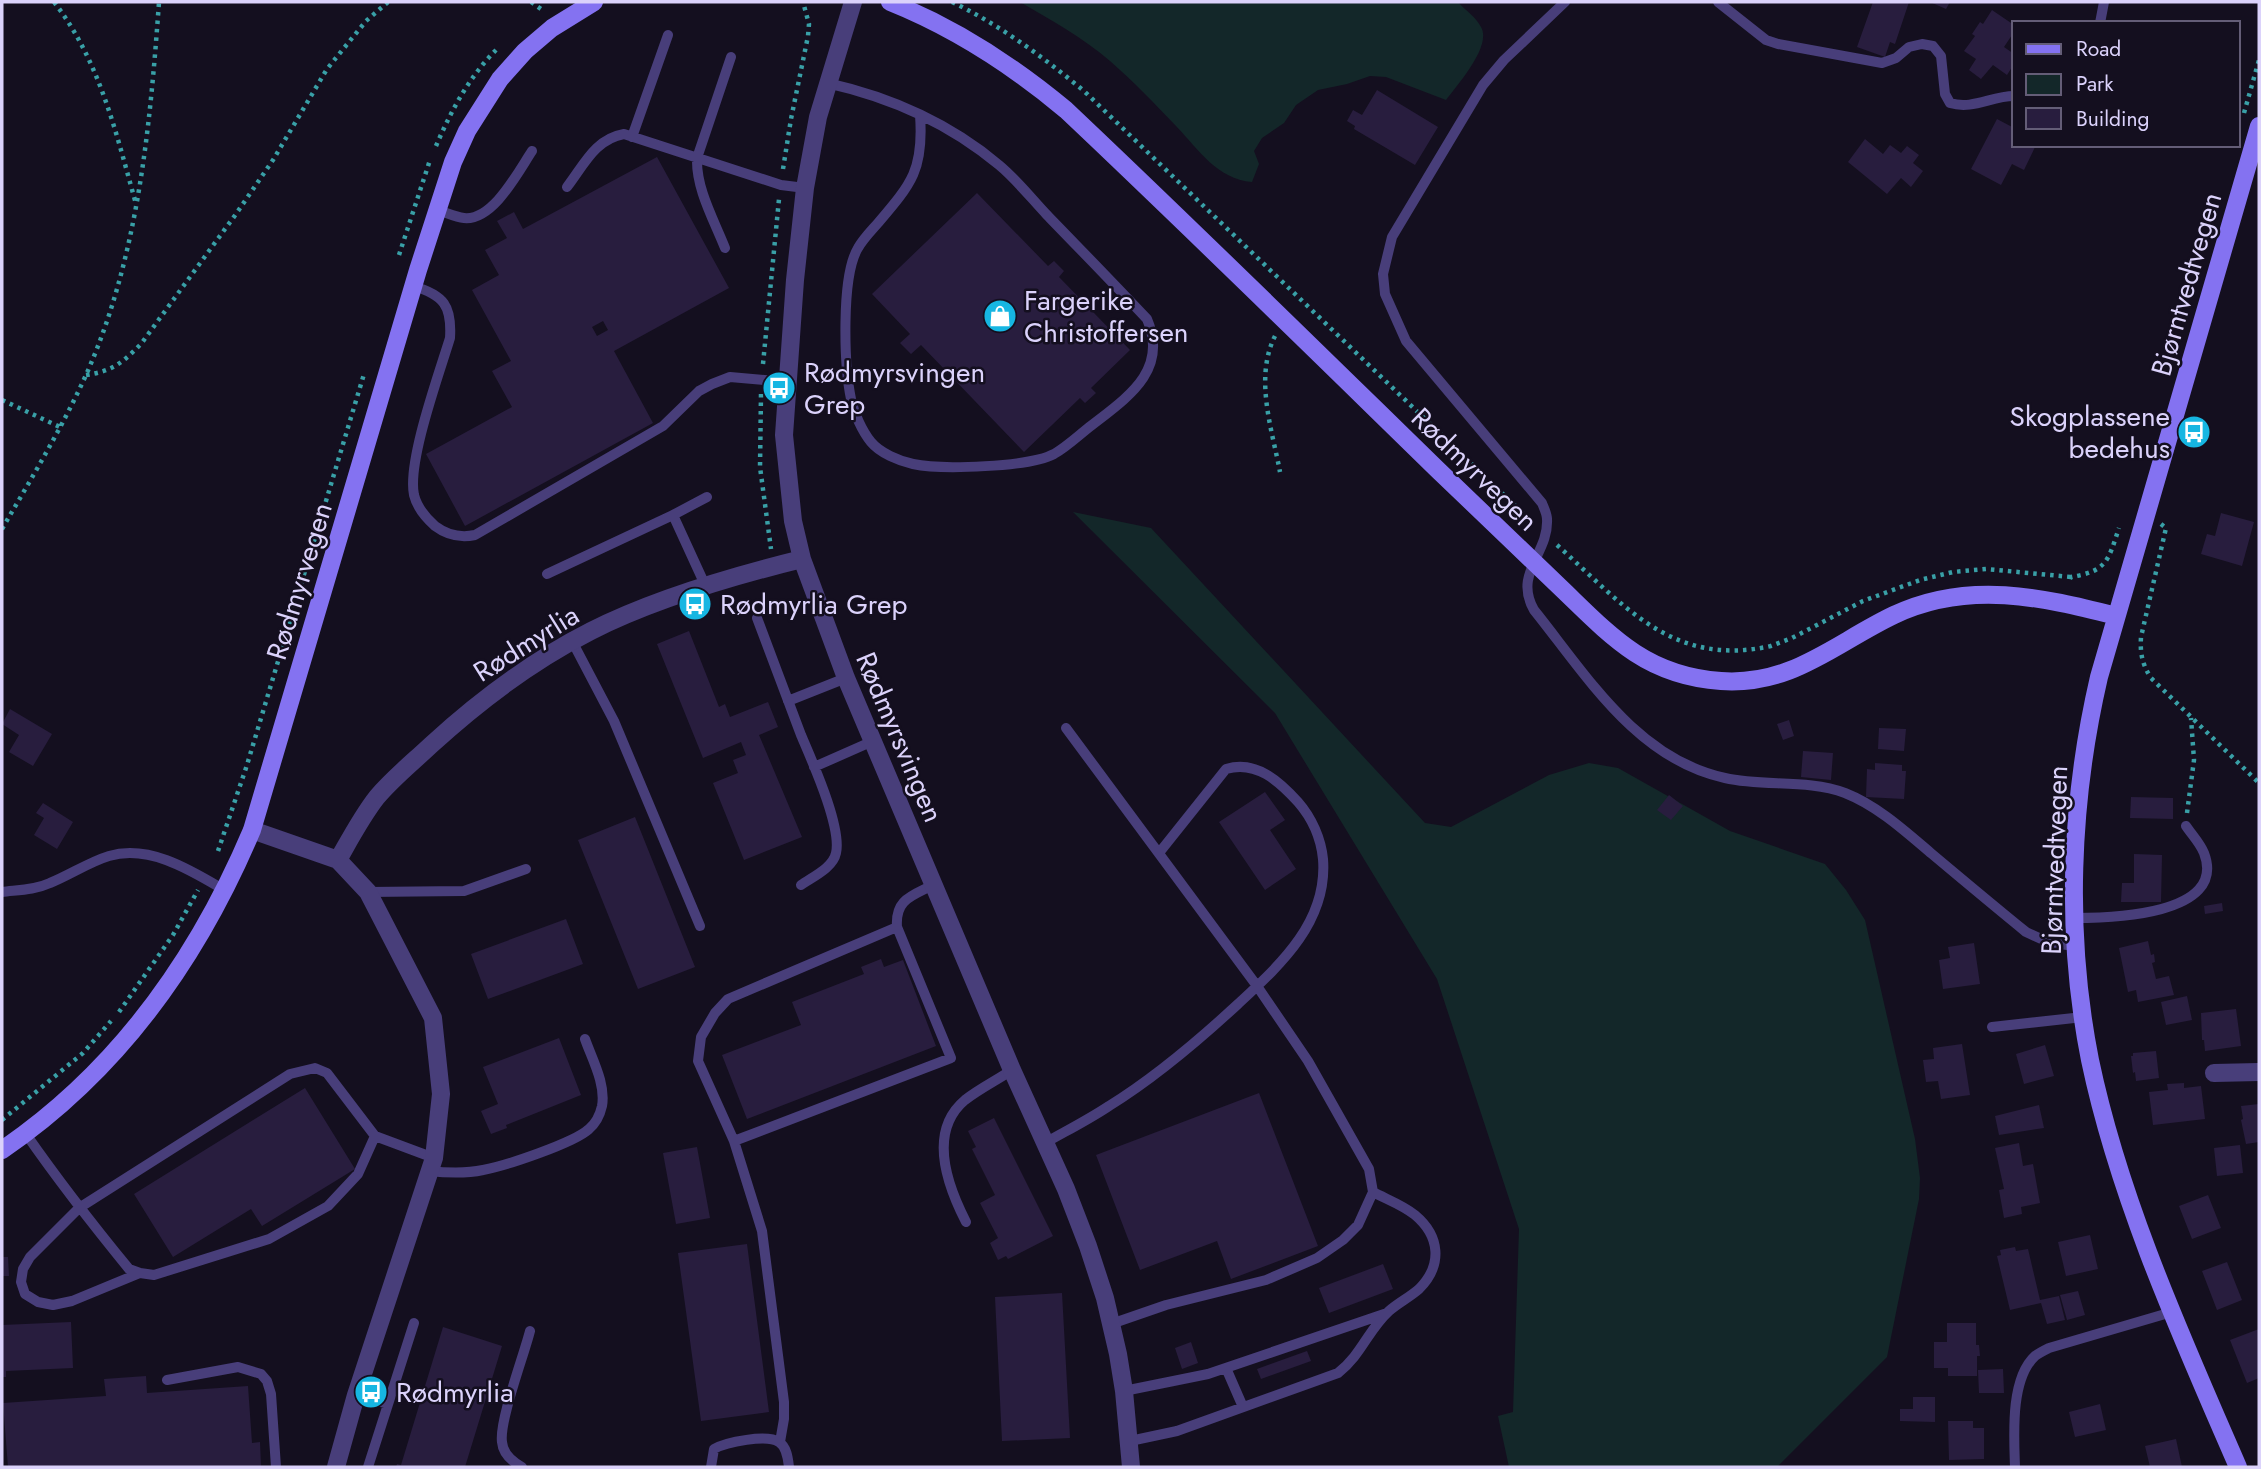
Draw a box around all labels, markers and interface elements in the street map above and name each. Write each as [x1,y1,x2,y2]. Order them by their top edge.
legend [2012,21,2240,147]
text: Road [2076,34,2121,64]
text: Park [2076,69,2114,99]
text: Building [2076,104,2149,134]
street label: Bjørntvedtvegen [2141,187,2232,381]
place label: Fargerike Christoffersen [1024,280,1189,353]
shop icon: Fargerike Christoffersen [981,297,1019,335]
place label: Rødmyrsvingen Grep [804,352,985,425]
bus stop icon: Rødmyrsvingen Grep [760,369,798,407]
place label: Skogplassene bedehus [2010,396,2170,469]
street label: Rødmyrvegen [1402,398,1547,541]
bus stop icon: Skogplassene bedehus [2175,413,2213,451]
street label: Rødmyrvegen [256,497,343,665]
place label: Rødmyrlia Grep [720,584,907,625]
bus stop icon: Rødmyrlia Grep [676,585,714,623]
street label: Rødmyrlia [465,595,587,692]
street label: Rødmyrsvingen [845,646,954,829]
street label: Bjørntvedtvegen [2031,765,2078,955]
place label: Rødmyrlia [396,1372,514,1413]
bus stop icon: Rødmyrlia [352,1373,390,1411]

